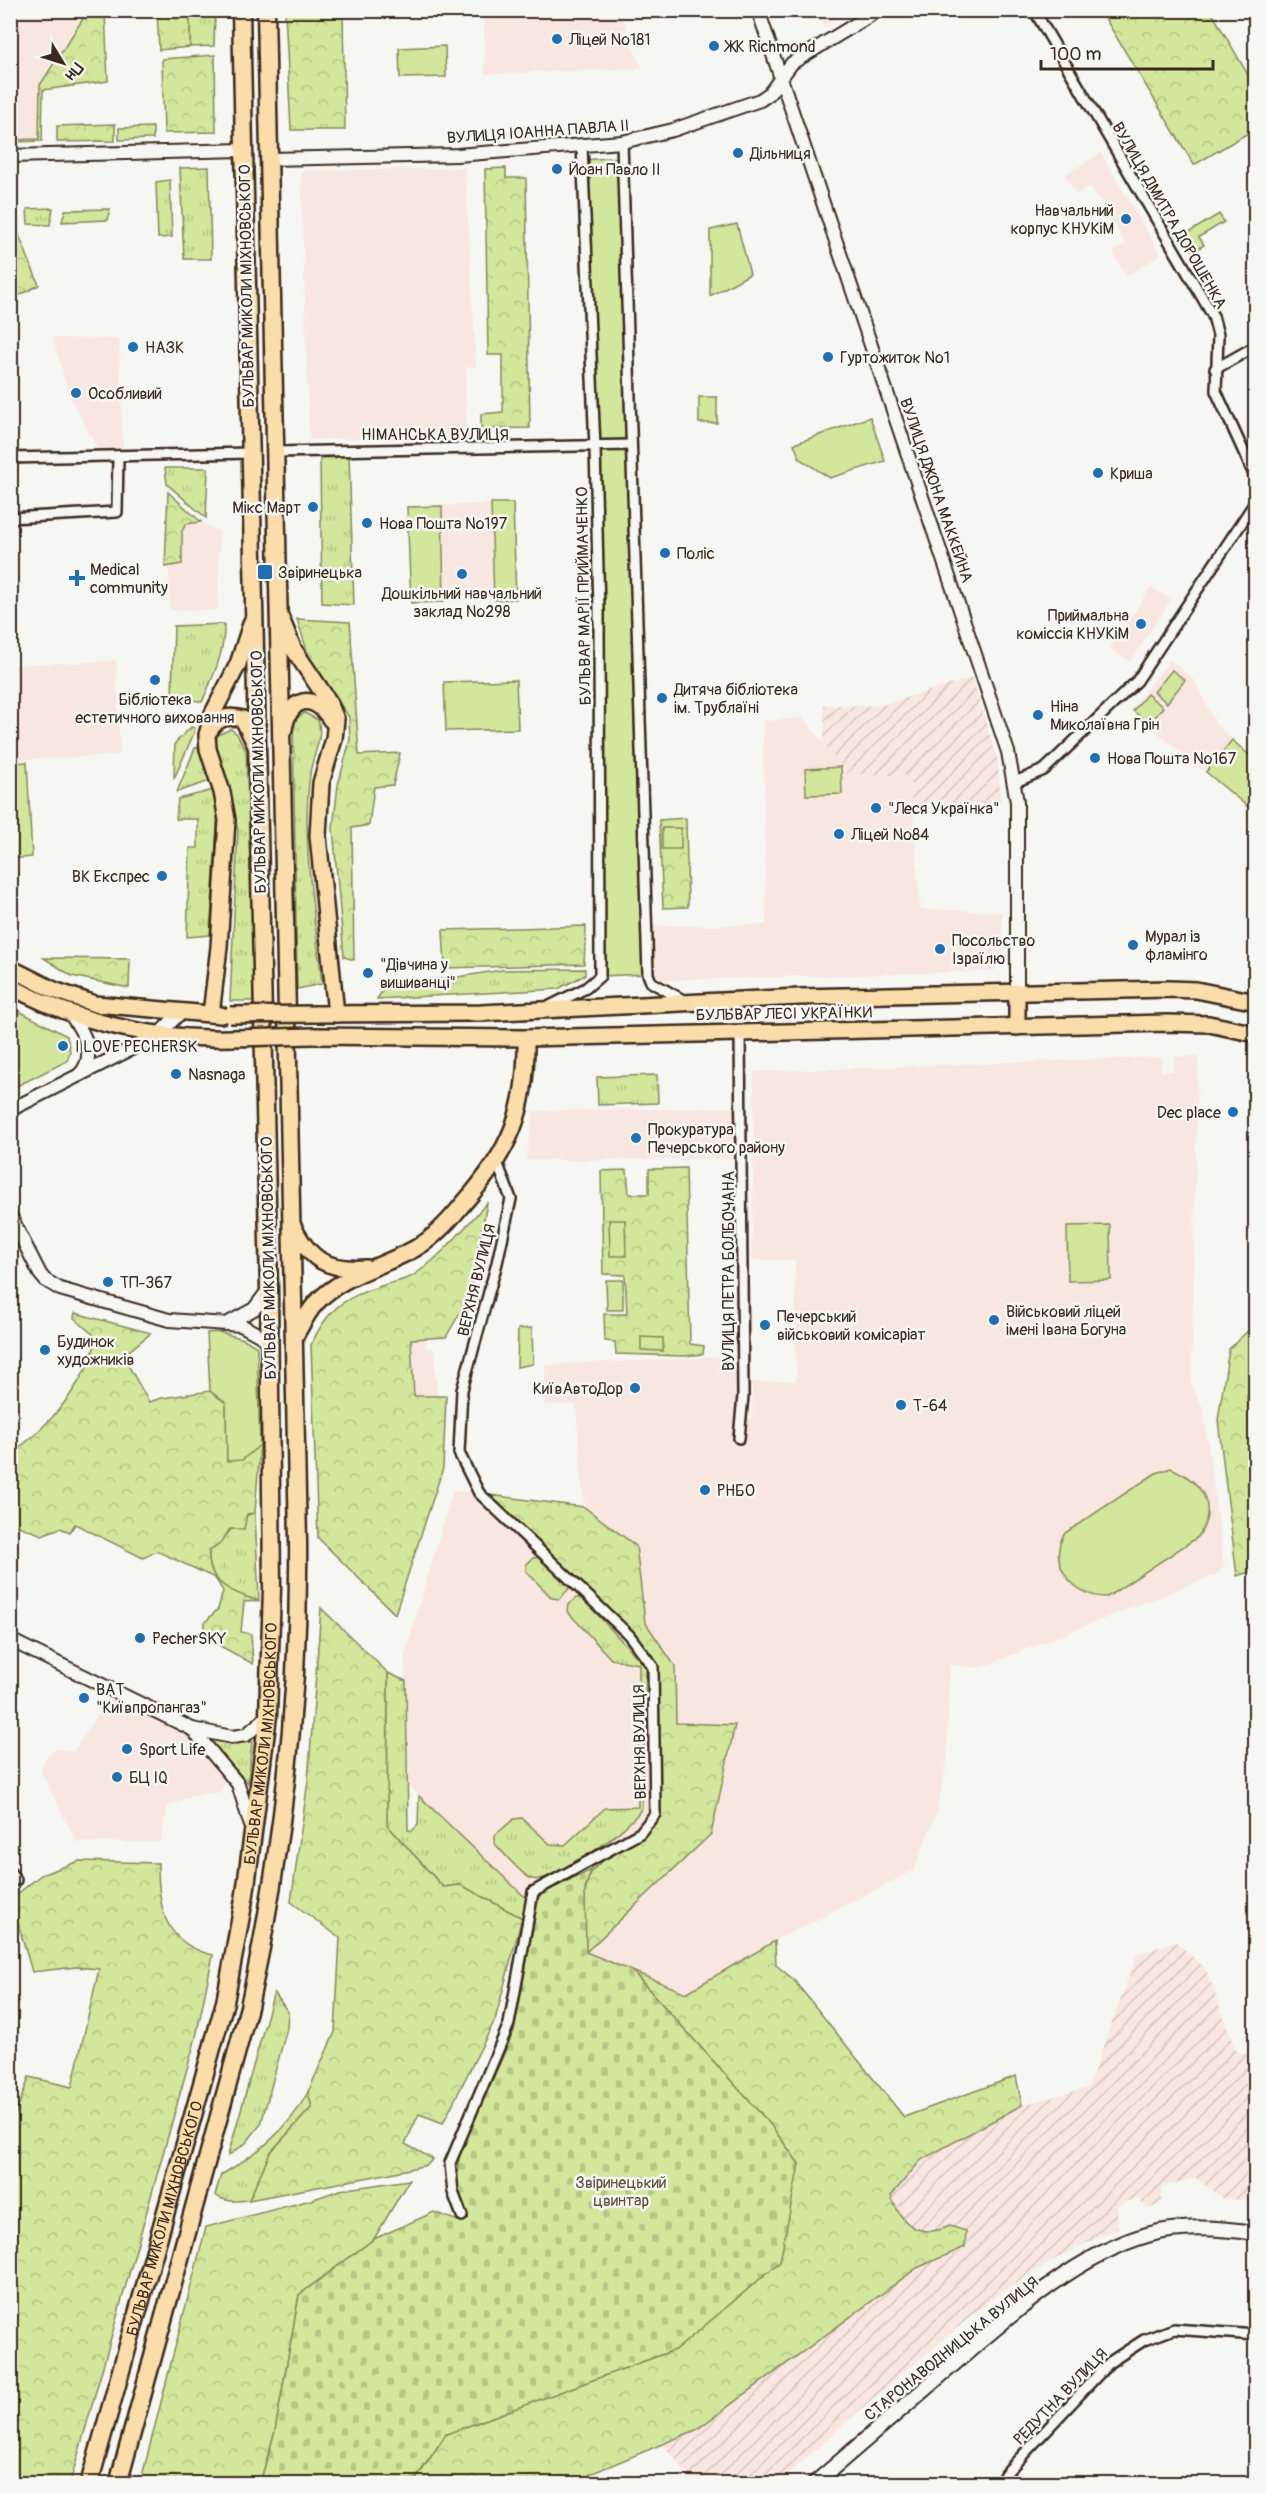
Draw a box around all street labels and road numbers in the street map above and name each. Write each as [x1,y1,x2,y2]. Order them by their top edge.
street label: ВУЛИЦЯ ІОАННА ПАВЛА II [446,116,630,148]
street label: ВУЛИЦЯ ДМИТРА ДОРОШЕНКА [1107,119,1231,312]
street label: БУЛЬВАР МИКОЛИ МІХНОВСЬКОГО [235,164,259,408]
street label: ВУЛИЦЯ ДЖОНА МАККЕЙНА [895,395,977,585]
street label: НІМАНСЬКА ВУЛИЦЯ [361,425,509,445]
street label: БУЛЬВАР МАРІЇ ПРИЙМАЧЕНКО [572,486,596,706]
street label: БУЛЬВАР МИКОЛИ МІХНОВСЬКОГО [247,650,271,894]
street label: БУЛЬВАР ЛЕСІ УКРАЇНКИ [696,1002,873,1026]
street label: БУЛЬВАР МИКОЛИ МІХНОВСЬКОГО [257,1136,281,1380]
street label: ВУЛИЦЯ ПЕТРА БОЛБОЧАНА [719,1171,739,1371]
street label: ВЕРХНЯ ВУЛИЦЯ [453,1222,501,1339]
street label: БУЛЬВАР МИКОЛИ МІХНОВСЬКОГО [240,1622,282,1866]
street label: ВЕРХНЯ ВУЛИЦЯ [629,1684,651,1800]
street label: БУЛЬВАР МИКОЛИ МІХНОВСЬКОГО [122,2099,208,2338]
street label: СТАРОНАВОДНИЦЬКА ВУЛИЦЯ [860,2272,1043,2425]
street label: РЕДУТНА ВУЛИЦЯ [1009,2344,1112,2449]

